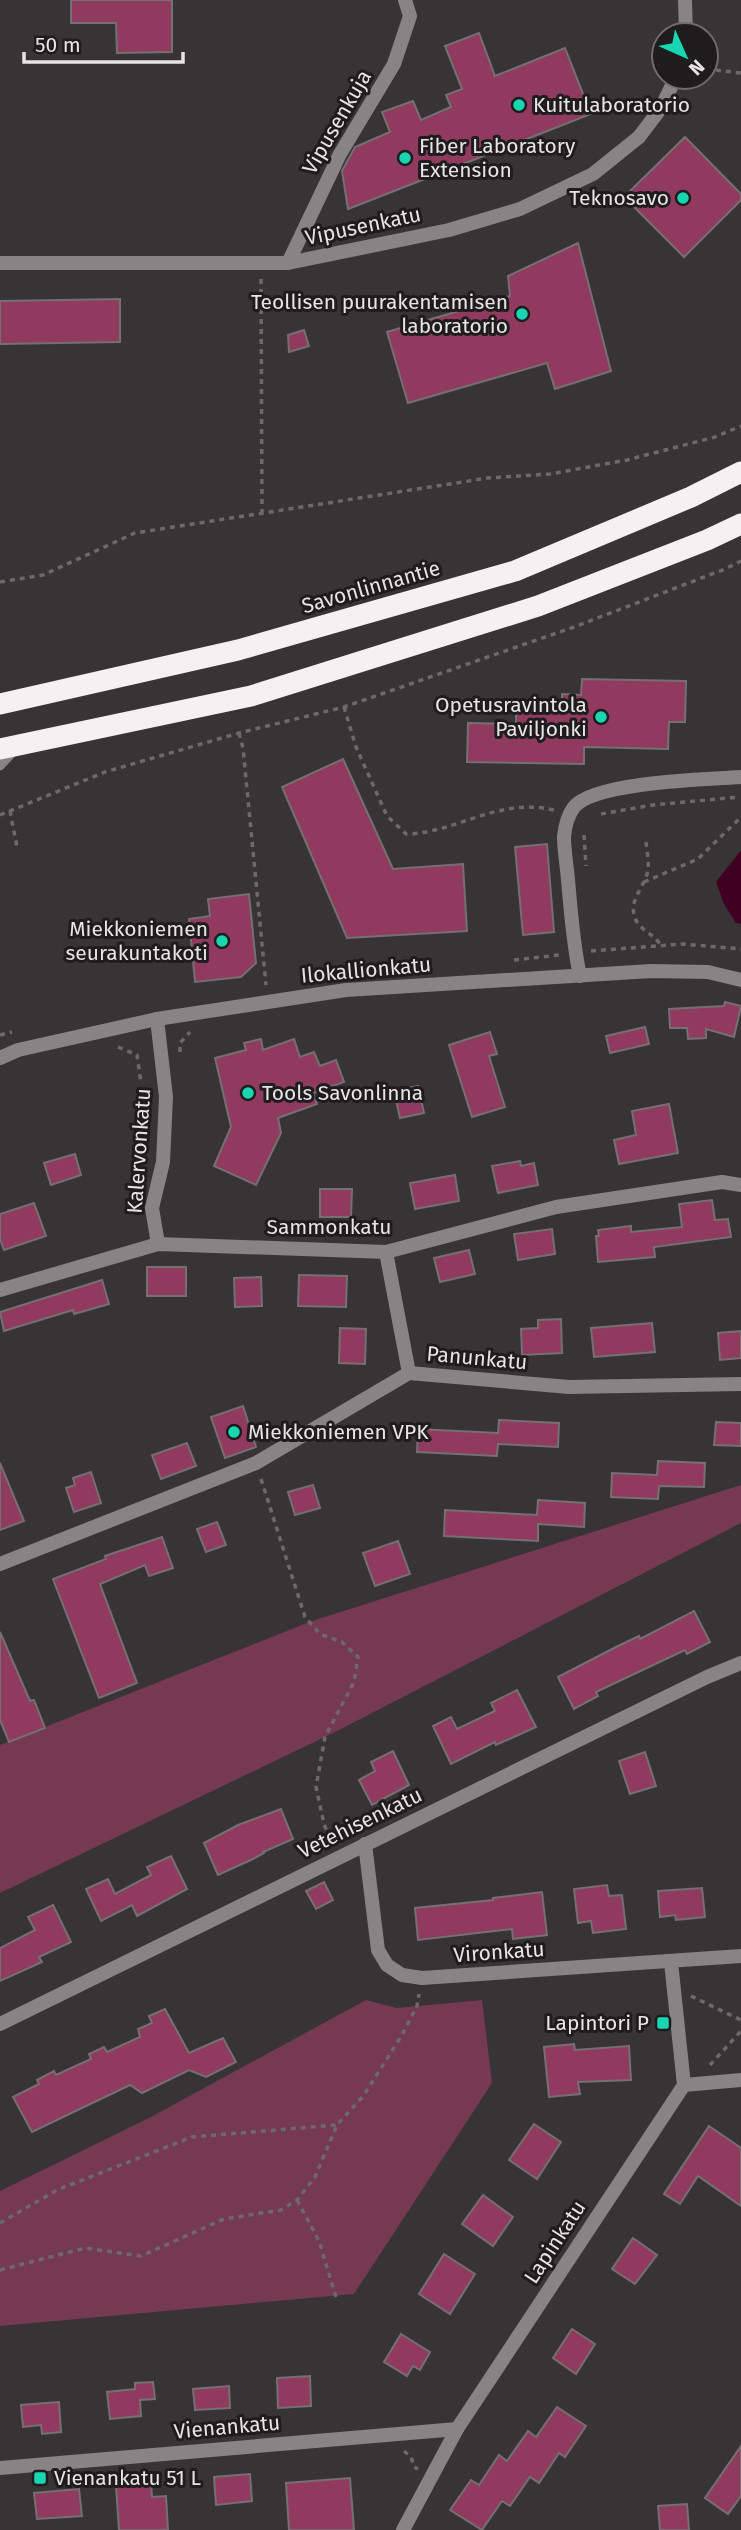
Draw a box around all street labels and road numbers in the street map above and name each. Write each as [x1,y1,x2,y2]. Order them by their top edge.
street label: Vipusenkuja [297,65,377,179]
street label: Vipusenkatu [303,201,423,251]
street label: Savonlinnantie [299,555,443,619]
street label: Ilokallionkatu [300,951,432,989]
street label: Kalervonkatu [122,1087,156,1215]
street label: Sammonkatu [266,1214,392,1240]
street label: Panunkatu [426,1341,528,1375]
street label: Vetehisenkatu [294,1782,426,1864]
street label: Vironkatu [453,1936,545,1968]
street label: Lapinkatu [518,2195,592,2289]
street label: Vienankatu [173,2409,281,2445]

